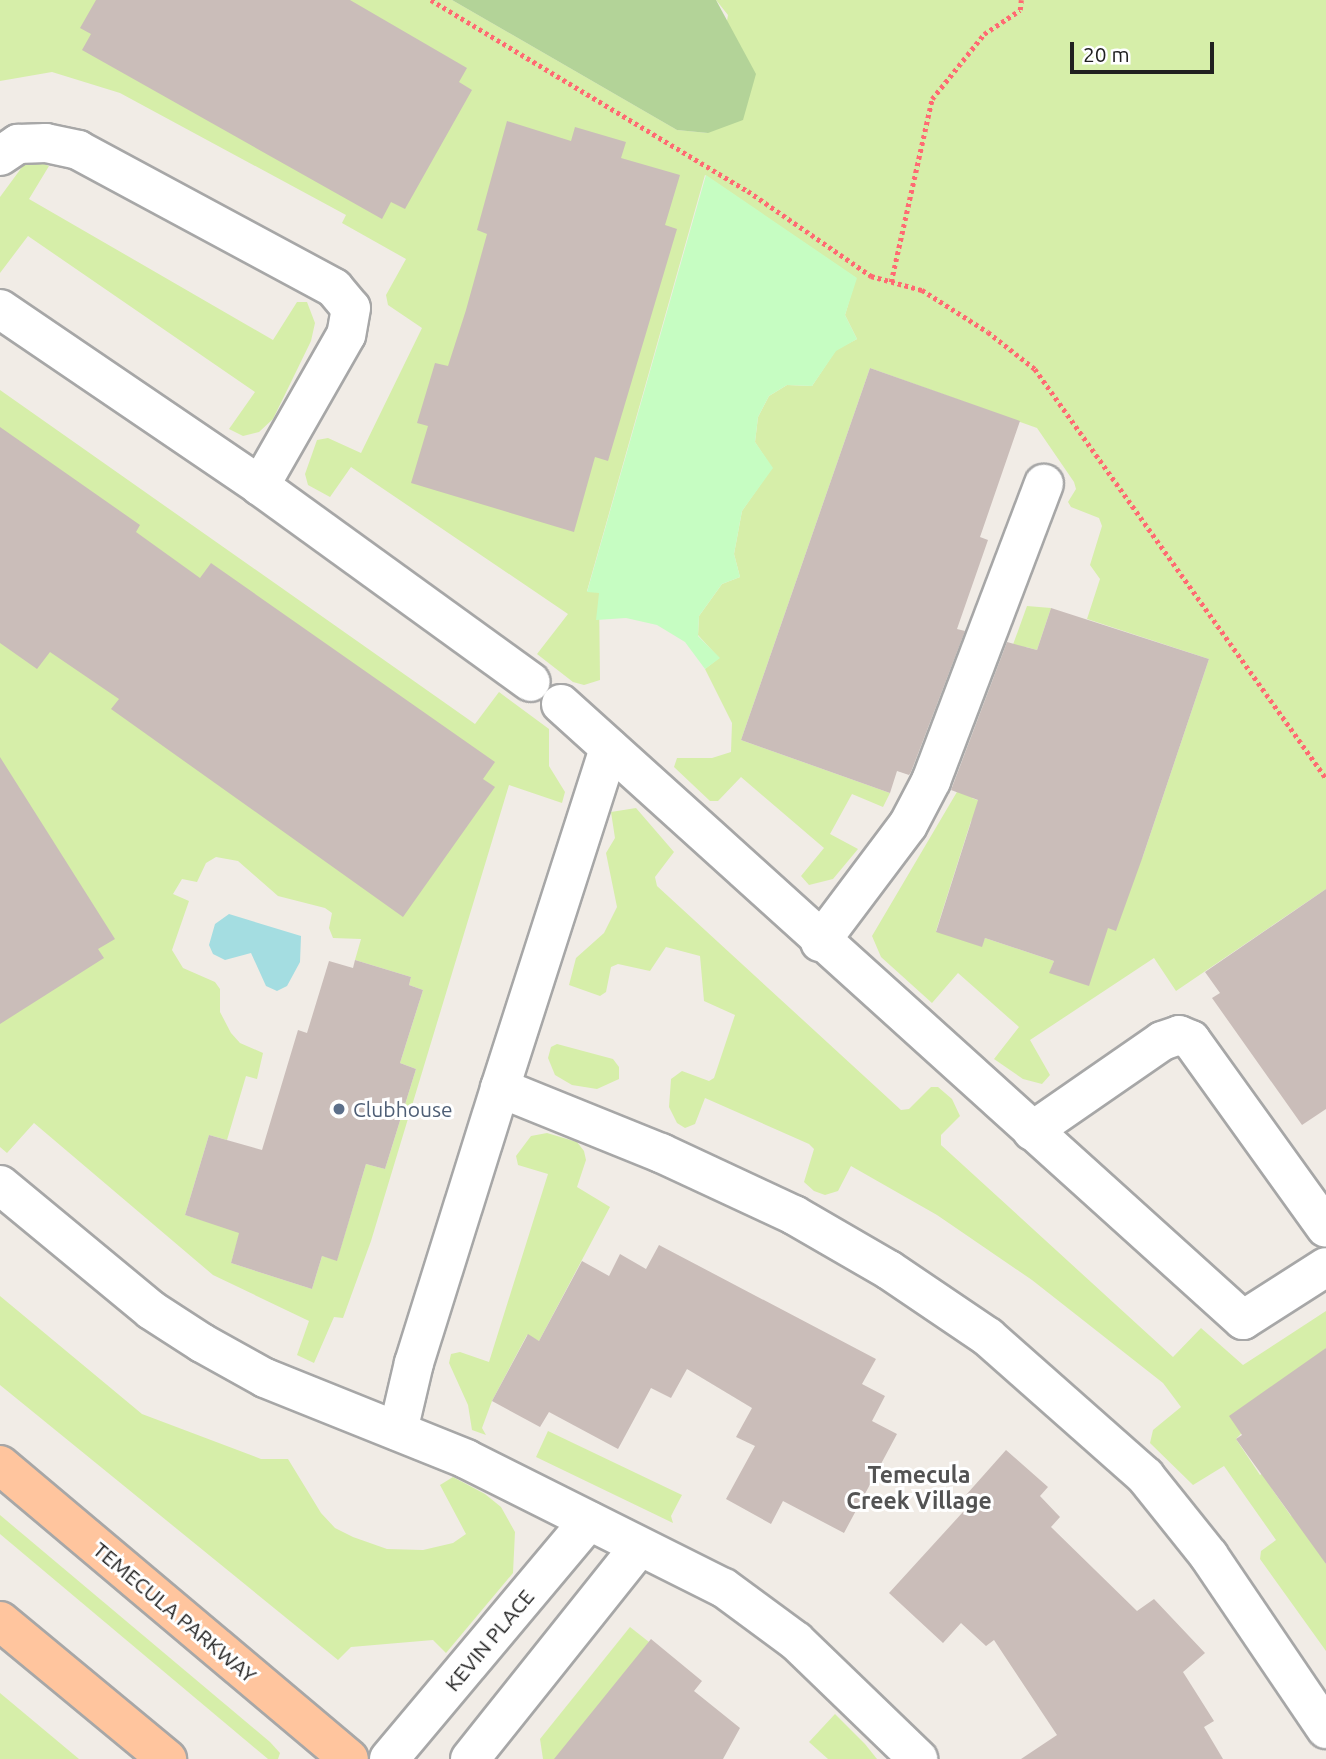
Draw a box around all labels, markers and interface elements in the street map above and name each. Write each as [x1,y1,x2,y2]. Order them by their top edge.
scale bar [1074,28,1218,72]
text: 20 m [1083,42,1130,66]
place label: Clubhouse [353,1096,453,1122]
marker: Clubhouse [331,1101,347,1117]
district label: Temecula Creek Village [846,1461,992,1515]
street label: TEMECULA PARKWAY [88,1536,262,1688]
street label: KEVIN PLACE [439,1584,539,1696]

